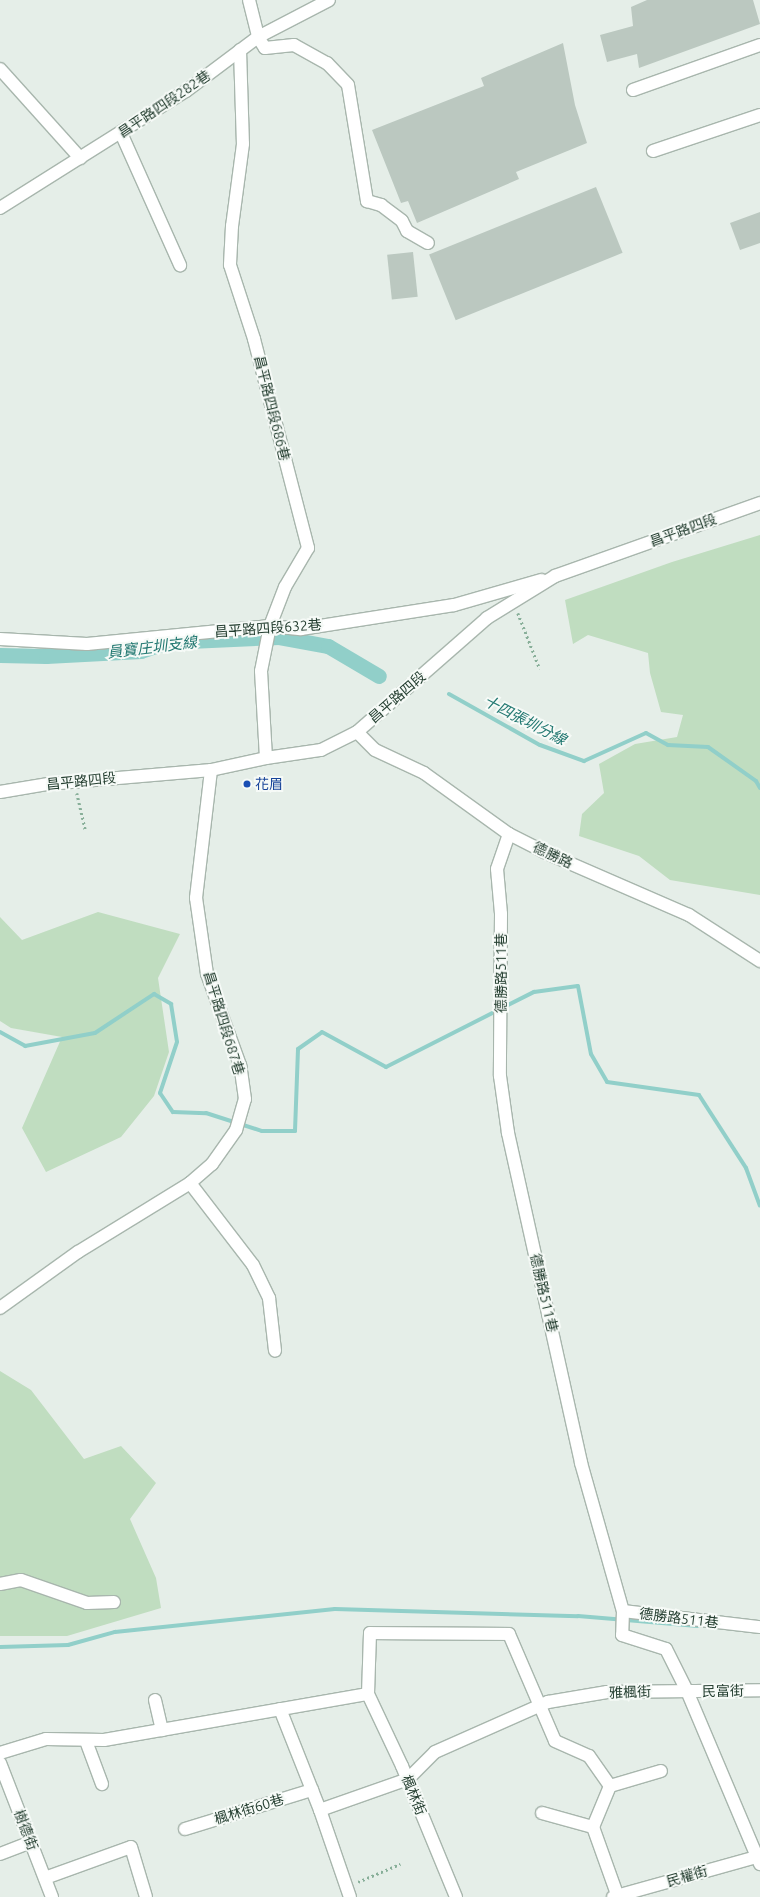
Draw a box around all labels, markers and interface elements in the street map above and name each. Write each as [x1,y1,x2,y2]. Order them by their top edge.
street label: 昌平路四段282巷 [115,67,213,141]
street label: 昌平路四段686巷 [251,354,293,462]
street label: 昌平路四段 [647,510,719,550]
street label: 昌平路四段632巷 [214,616,322,640]
water label: 員寶庄圳支線 [106,633,198,661]
street label: 昌平路四段 [365,668,429,726]
water label: 十四張圳分線 [481,692,569,748]
street label: 昌平路四段 [45,769,117,793]
place label: 花眉 [255,776,283,792]
marker: 花眉 [242,779,252,789]
street label: 德勝路 [530,839,576,871]
street label: 德勝路511巷 [493,933,509,1013]
street label: 昌平路四段687巷 [200,969,248,1077]
street label: 德勝路511巷 [527,1252,561,1334]
street label: 德勝路511巷 [638,1605,720,1631]
street label: 民富街 [702,1682,744,1700]
street label: 雅楓街 [609,1683,651,1701]
street label: 楓林街 [398,1772,430,1818]
street label: 楓林街60巷 [212,1790,286,1828]
street label: 樹德街 [11,1807,41,1853]
street label: 民權街 [664,1862,710,1890]

